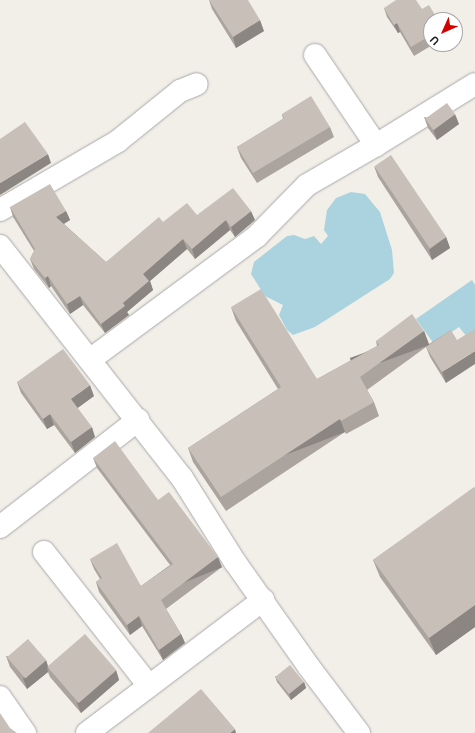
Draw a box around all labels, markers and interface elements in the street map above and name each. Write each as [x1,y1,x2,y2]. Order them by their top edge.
north arrow [423,12,463,52]
text: U [428,33,442,47]

